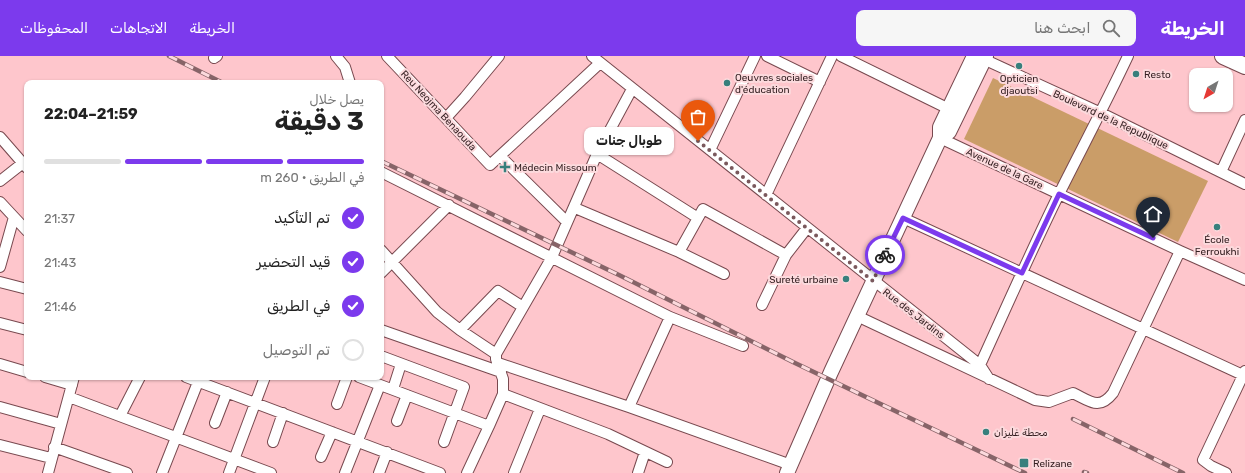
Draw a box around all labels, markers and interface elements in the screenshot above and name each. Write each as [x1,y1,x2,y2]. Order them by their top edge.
search box [856,10,1136,46]
icon: search [1100,17,1122,39]
text: الخريطة [1160,17,1225,40]
text: ابحث هنا [1034,19,1090,37]
text: المحفوظات [20,20,88,37]
text: الاتجاهات [110,20,167,37]
text: الخريطة [189,20,235,37]
marker: Opticien djaoutsi [1014,61,1024,71]
street label: Reu Neojma Benaouda [398,68,479,153]
north arrow [1189,68,1233,112]
map controls [1189,68,1233,112]
marker: Resto [1131,69,1141,79]
place label: Resto [1144,69,1171,81]
place label: Oeuvres sociales d'éducation [735,72,813,96]
place label: Opticien djaoutsi [1000,73,1038,97]
marker: Oeuvres sociales d'éducation [722,78,732,88]
street label: Boulevard de la Republique [1051,88,1171,152]
text: يصل خلال [310,92,364,107]
pin [681,100,715,141]
text: 21:59–22:04 [44,105,138,123]
text: 3 دقيقة [275,106,364,137]
icon: bag [687,106,709,128]
callout: طوبال جنات [584,127,674,155]
text: طوبال جنات [596,133,662,148]
street label: Avenue de la Gare [964,146,1045,192]
marker: Médecin Missoum [499,161,511,173]
place label: Médecin Missoum [514,162,597,174]
text: في الطريق · 260 m [260,170,364,185]
pin [1136,197,1170,238]
icon: home [1142,203,1164,225]
icon: check [342,207,364,229]
text: تم التأكيد [274,209,330,227]
text: 21:37 [44,211,75,226]
marker: École Ferroukhi [1212,222,1222,232]
place label: École Ferroukhi [1195,234,1239,258]
courier [865,235,905,275]
icon: bike [874,244,896,266]
icon: check [342,251,364,273]
text: قيد التحضير [257,253,330,271]
text: 21:43 [44,255,76,270]
place label: Sureté urbaine [769,274,838,286]
marker: Sureté urbaine [841,274,851,284]
street label: Rue des Jardins [880,286,947,342]
icon: check [342,295,364,317]
text: في الطريق [267,297,330,315]
text: 21:46 [44,299,76,314]
text: تم التوصيل [263,341,330,359]
marker: محطة غليزان [981,427,991,437]
place label: محطة غليزان [994,427,1048,439]
marker: Relizane [1018,457,1030,469]
place label: Relizane [1033,458,1073,470]

